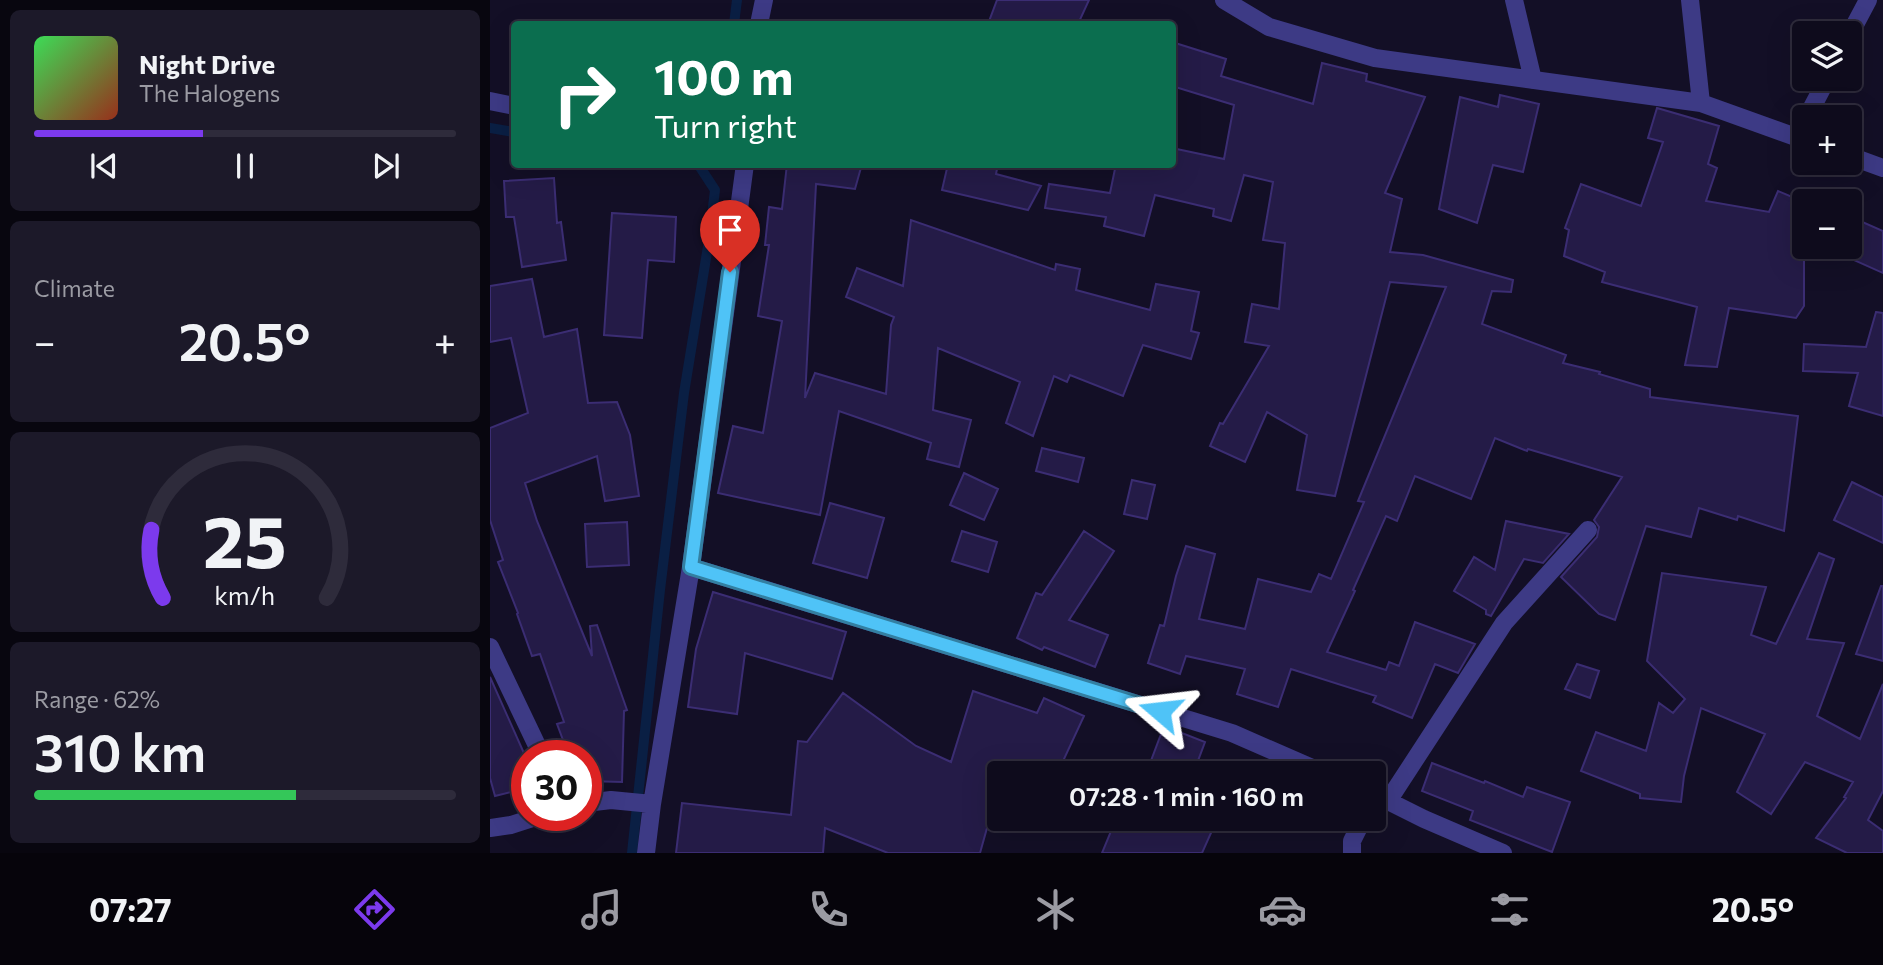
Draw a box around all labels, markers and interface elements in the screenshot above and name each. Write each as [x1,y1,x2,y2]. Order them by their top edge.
map controls [1792,21,1862,259]
button: layers [1792,21,1862,91]
text: 100 m [654,45,793,105]
text: Night Drive [139,48,275,79]
icon: right [539,49,630,140]
text: The Halogens [139,79,280,107]
text: Turn right [654,105,797,145]
button: + [1792,105,1862,175]
icon: previous [85,147,123,185]
icon: pause [226,147,264,185]
icon: next [367,147,405,185]
button: − [1792,189,1862,259]
pin [700,200,760,272]
icon: arrive [711,211,749,249]
text: Climate [34,274,115,302]
text: 20.5° [179,308,310,372]
text: − [34,317,56,364]
text: + [434,317,456,364]
text: 25 [203,494,287,583]
text: km/h [215,580,275,610]
position arrow [1123,674,1197,748]
text: Range · 62% [34,685,160,713]
text: 310 km [34,719,206,783]
speed limit sign: 30 [511,740,602,831]
text: 07:28 · 1 min · 160 m [1069,780,1304,811]
icon: directions [350,885,399,934]
icon: music [577,885,626,934]
icon: phone [804,885,853,934]
icon: climate [1031,885,1080,934]
icon: car [1258,885,1307,934]
icon: filters [1485,885,1534,934]
text: 07:27 [89,889,172,929]
text: 20.5° [1712,889,1794,929]

